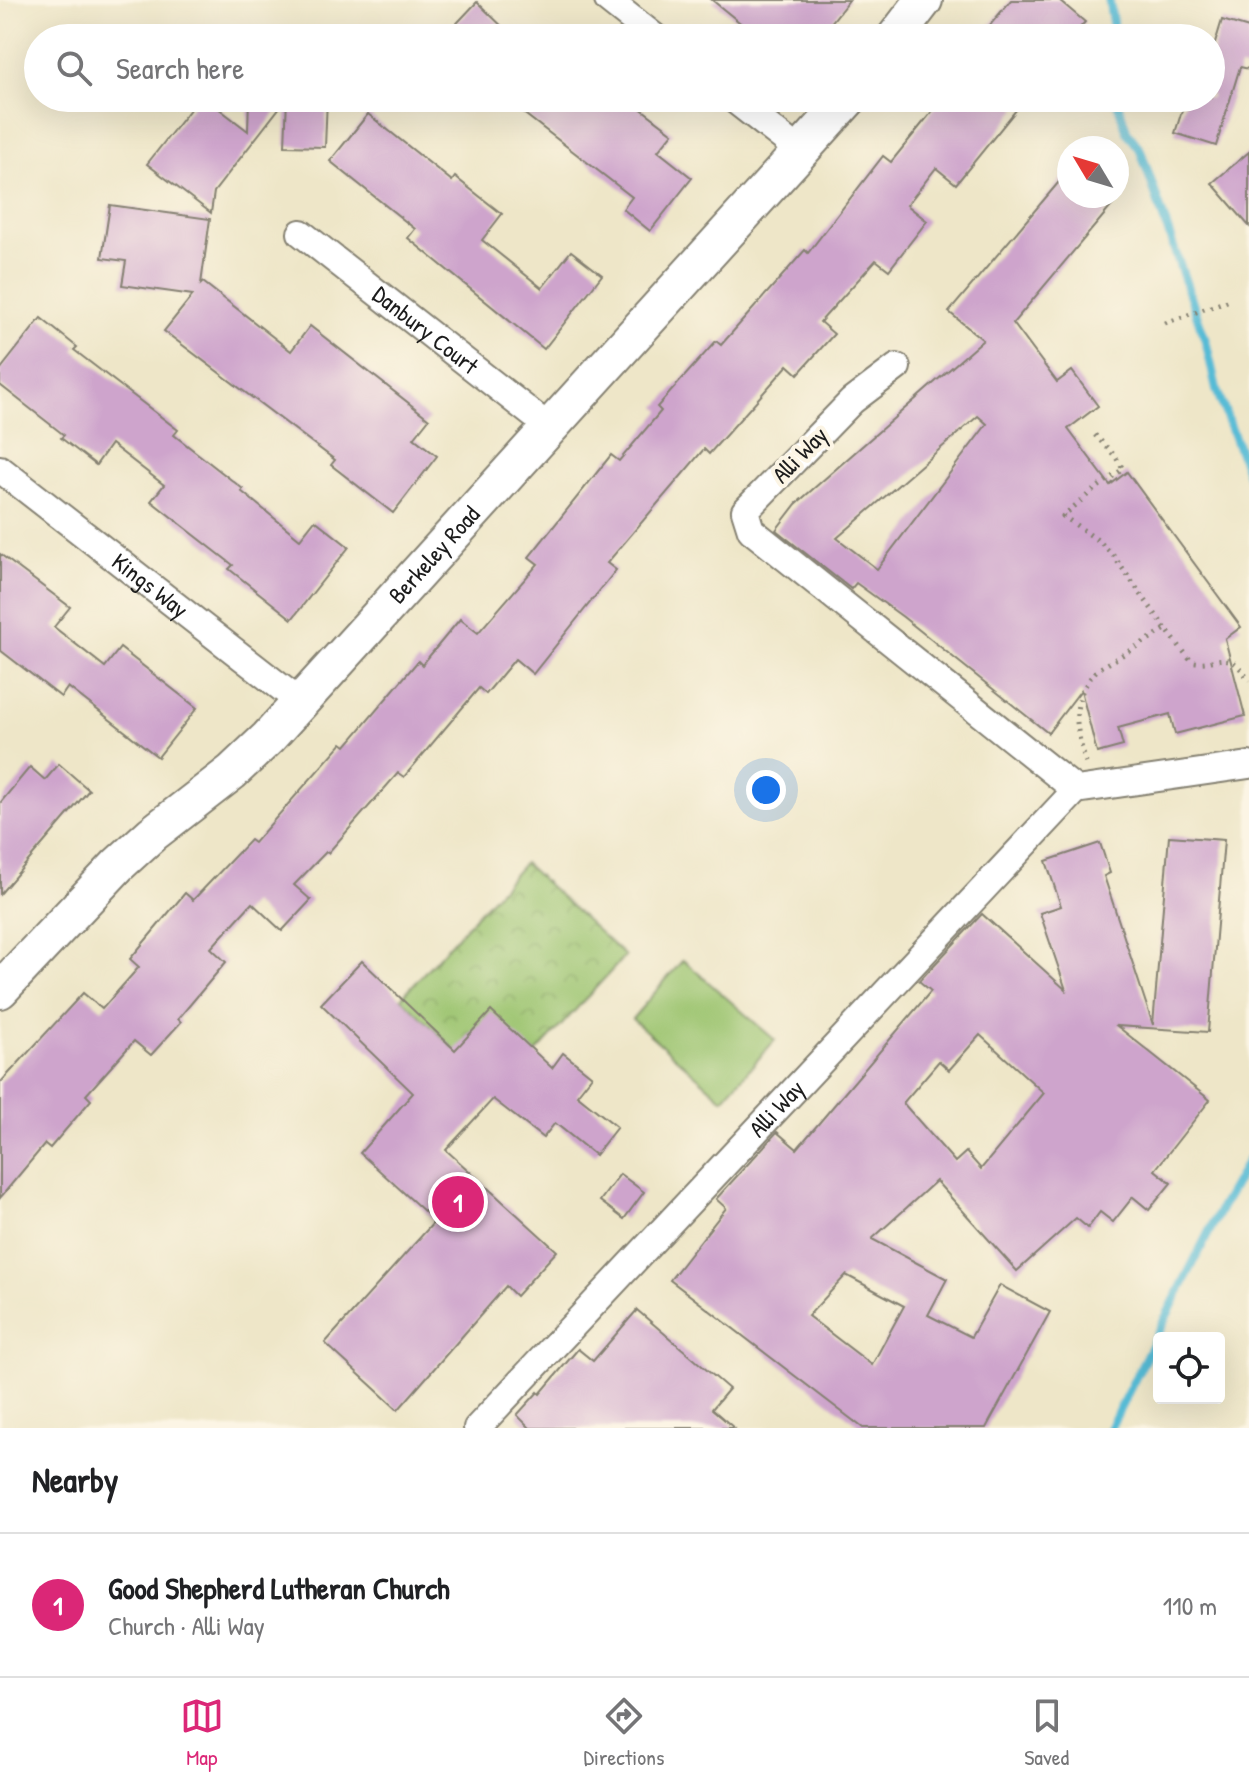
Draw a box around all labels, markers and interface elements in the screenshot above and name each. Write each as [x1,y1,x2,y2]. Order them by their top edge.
search box [24,24,1225,112]
icon: search [52,46,96,90]
text: Search here [116,48,244,88]
north arrow [1057,136,1129,208]
street label: Danbury Court [367,278,486,382]
street label: Alli Way [764,419,834,490]
street label: Berkeley Road [381,498,486,610]
street label: Kings Way [106,545,195,625]
your location [746,770,786,810]
street label: Alli Way [741,1072,811,1144]
pin: 1 [432,1172,484,1232]
map controls [1153,1332,1225,1404]
button: locate [1153,1332,1225,1404]
text: Nearby [32,1457,118,1503]
text: Good Shepherd Lutheran Church [108,1568,450,1608]
text: 1 [53,1588,63,1623]
text: 110 m [1163,1588,1217,1623]
text: Church · Alli Way [108,1608,265,1643]
tab: Map [180,1694,224,1772]
tab: Directions [584,1694,665,1772]
tab: Saved [1024,1694,1069,1772]

